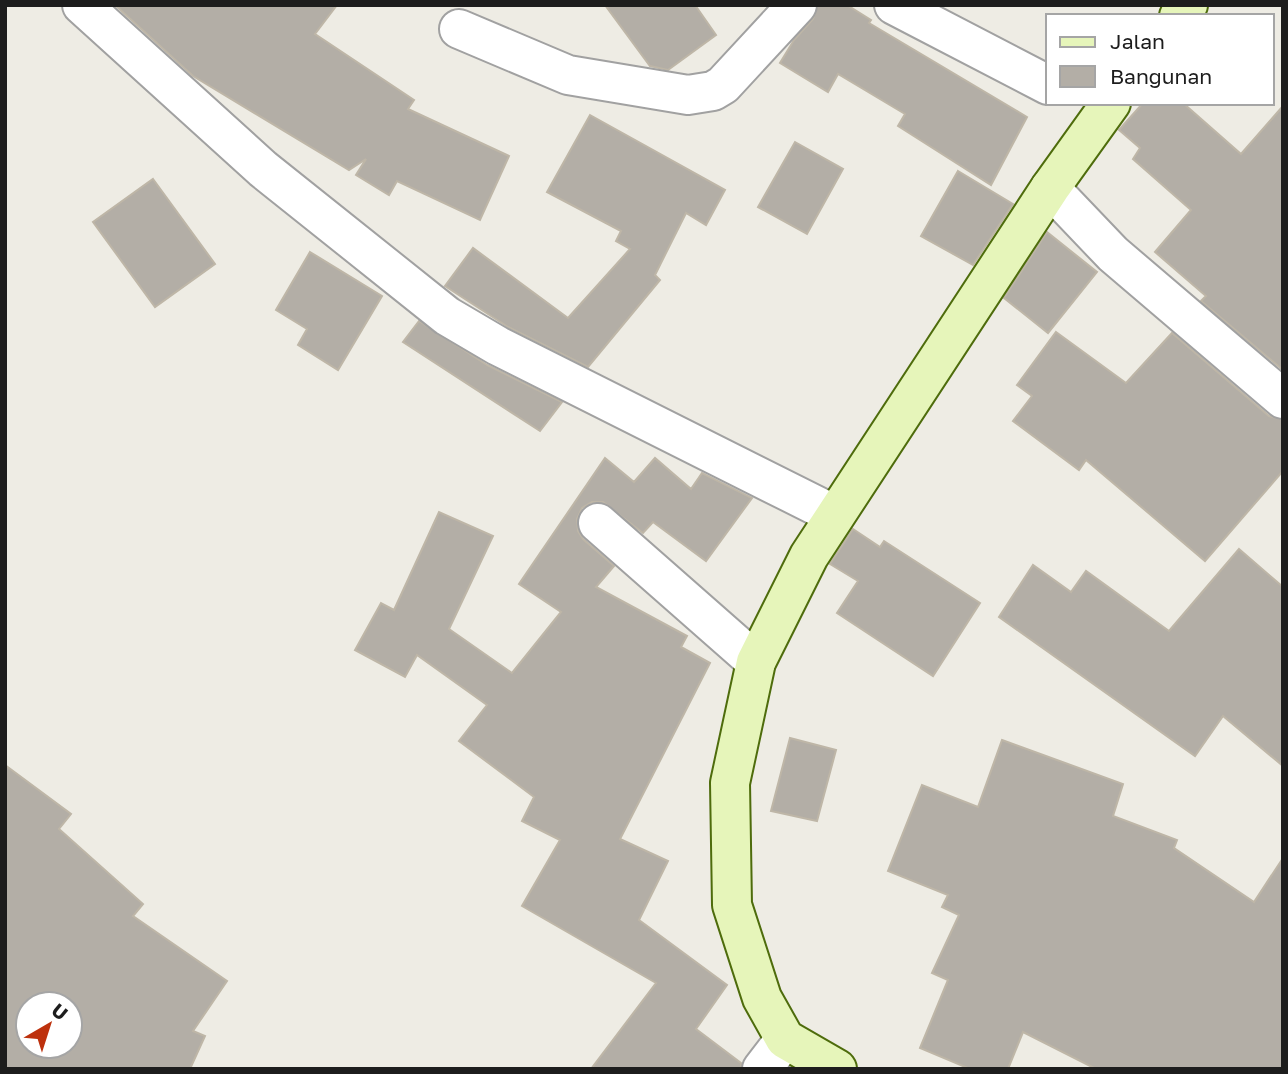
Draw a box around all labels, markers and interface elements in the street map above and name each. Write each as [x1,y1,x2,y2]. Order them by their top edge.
legend [1046,14,1274,105]
text: Jalan [1110,28,1165,54]
text: Bangunan [1110,63,1212,89]
north arrow [14,990,84,1060]
text: U [47,998,73,1025]

